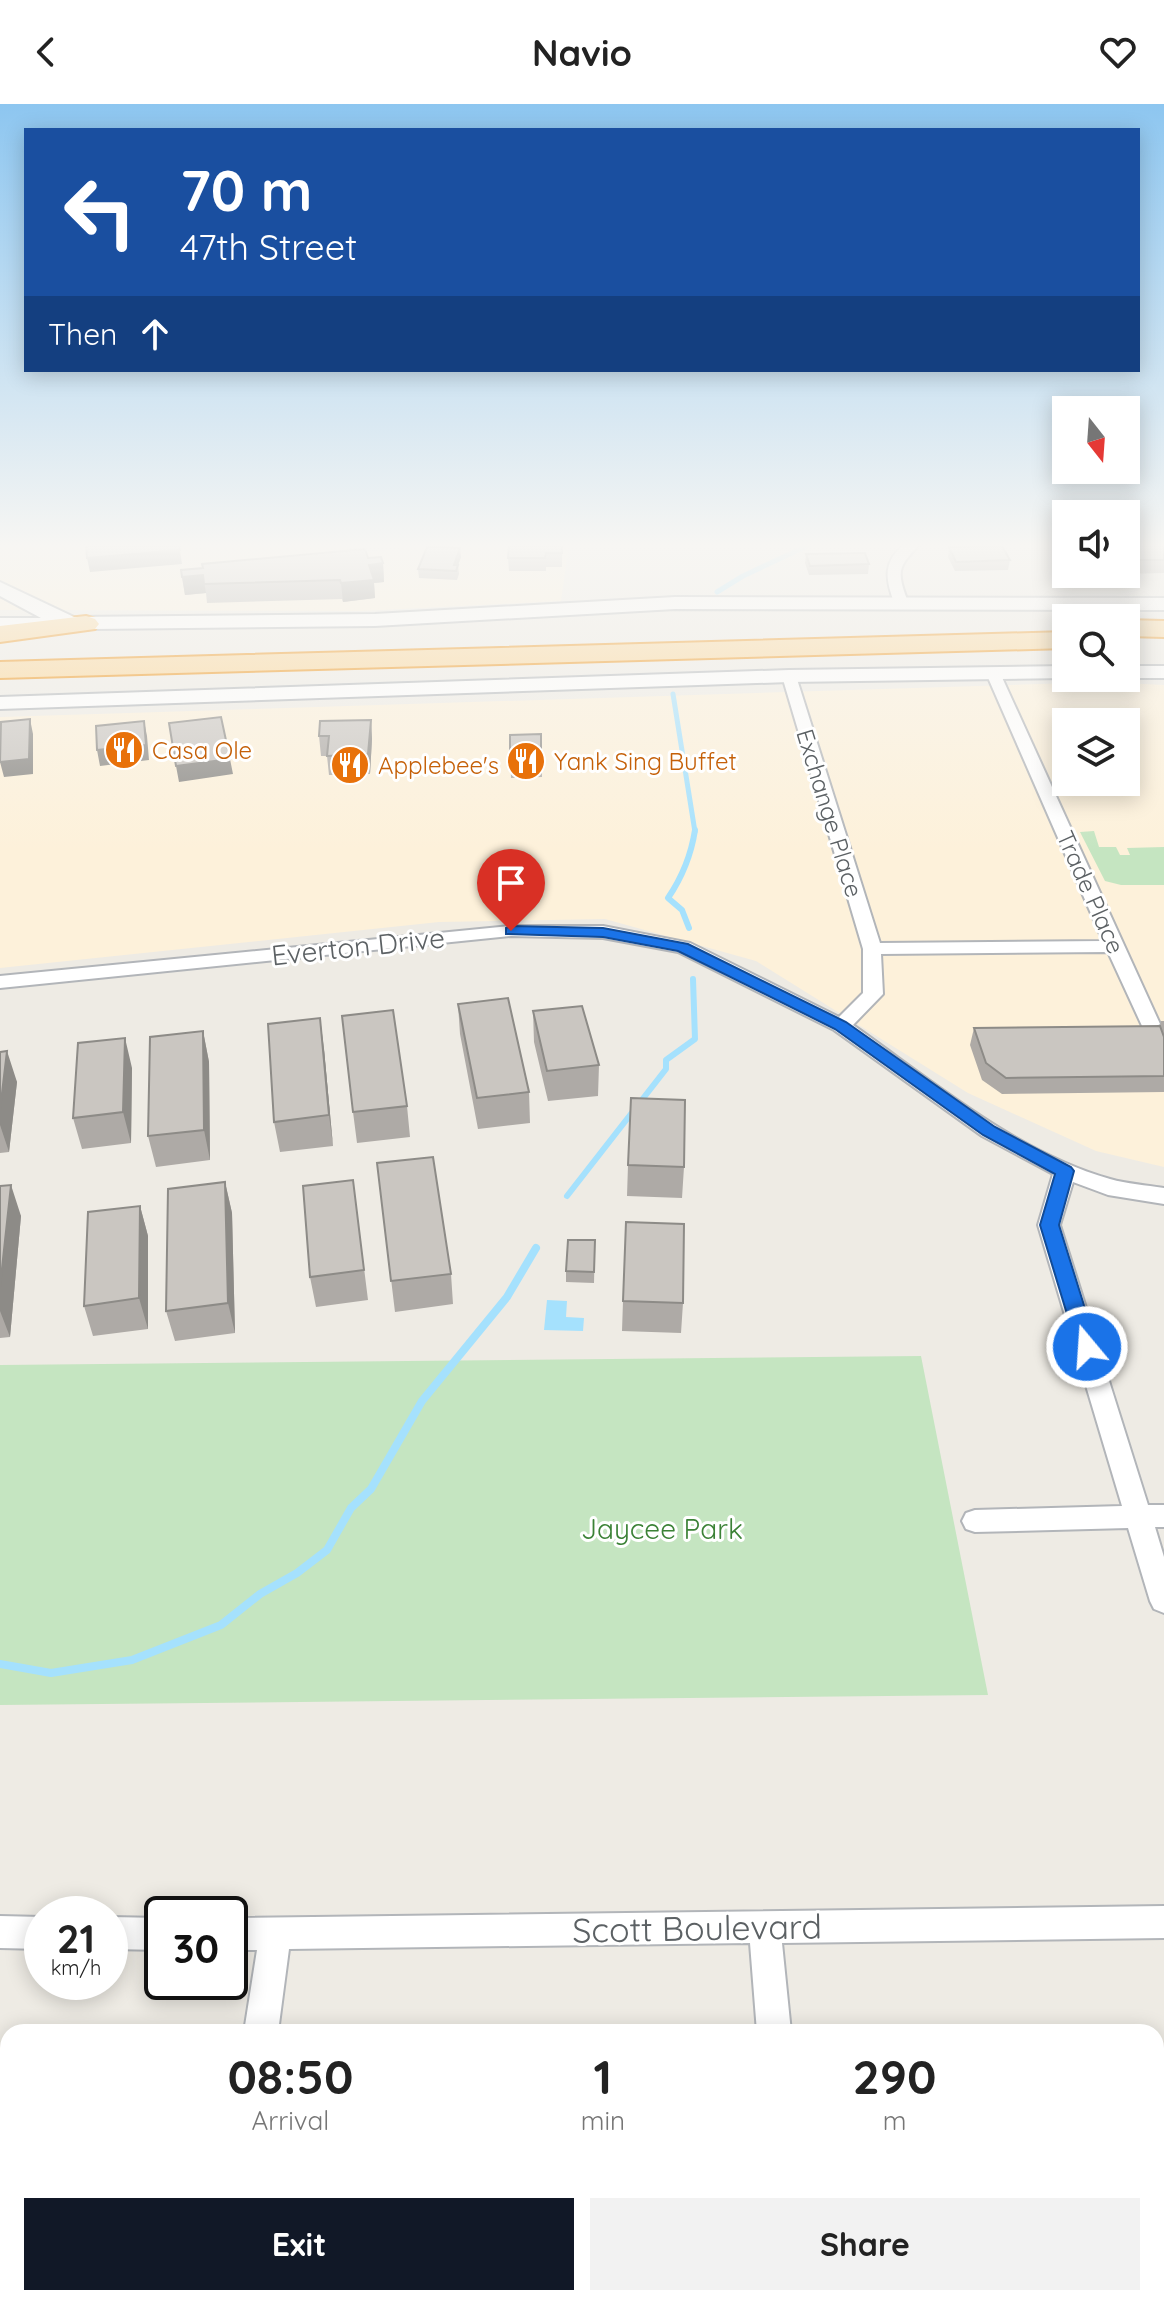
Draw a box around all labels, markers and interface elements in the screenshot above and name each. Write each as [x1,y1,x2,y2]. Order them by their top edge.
icon: back [24,30,68,74]
text: Navio [532,30,632,75]
icon: heart [1096,30,1140,74]
text: 70 m [180,155,312,225]
icon: left [48,160,152,264]
text: 47th Street [180,224,357,269]
icon: ahead [133,312,177,356]
text: Then [48,315,117,353]
north arrow [1052,396,1140,484]
map controls [1052,396,1140,796]
button: sound [1052,500,1140,588]
button: search [1052,604,1140,692]
button: layers [1052,708,1140,796]
street label: Exchange Place [790,725,870,901]
restaurant icon: Casa Ole [103,729,145,771]
place label: Casa Ole [152,735,252,765]
restaurant icon: Yank Sing Buffet [505,740,547,782]
restaurant icon: Applebee's [329,744,371,786]
place label: Yank Sing Buffet [554,746,737,776]
place label: Applebee's [378,750,499,780]
street label: Trade Place [1051,826,1131,958]
pin [477,849,545,931]
icon: arrive [489,861,533,905]
street label: Everton Drive [270,919,446,973]
position arrow [1045,1305,1129,1389]
park label: Jaycee Park [581,1511,743,1546]
speed limit sign: 30 [144,1896,248,2000]
street label: Scott Boulevard [572,1904,822,1952]
text: 21 [57,1913,95,1963]
text: km/h [51,1955,101,1980]
text: 08:50 [227,2046,353,2106]
text: 1 [594,2046,612,2106]
text: 290 [853,2046,937,2106]
text: Arrival [251,2104,329,2137]
text: min [581,2104,625,2137]
text: m [883,2104,906,2137]
button: Exit [24,2198,574,2290]
button: Share [590,2198,1140,2290]

